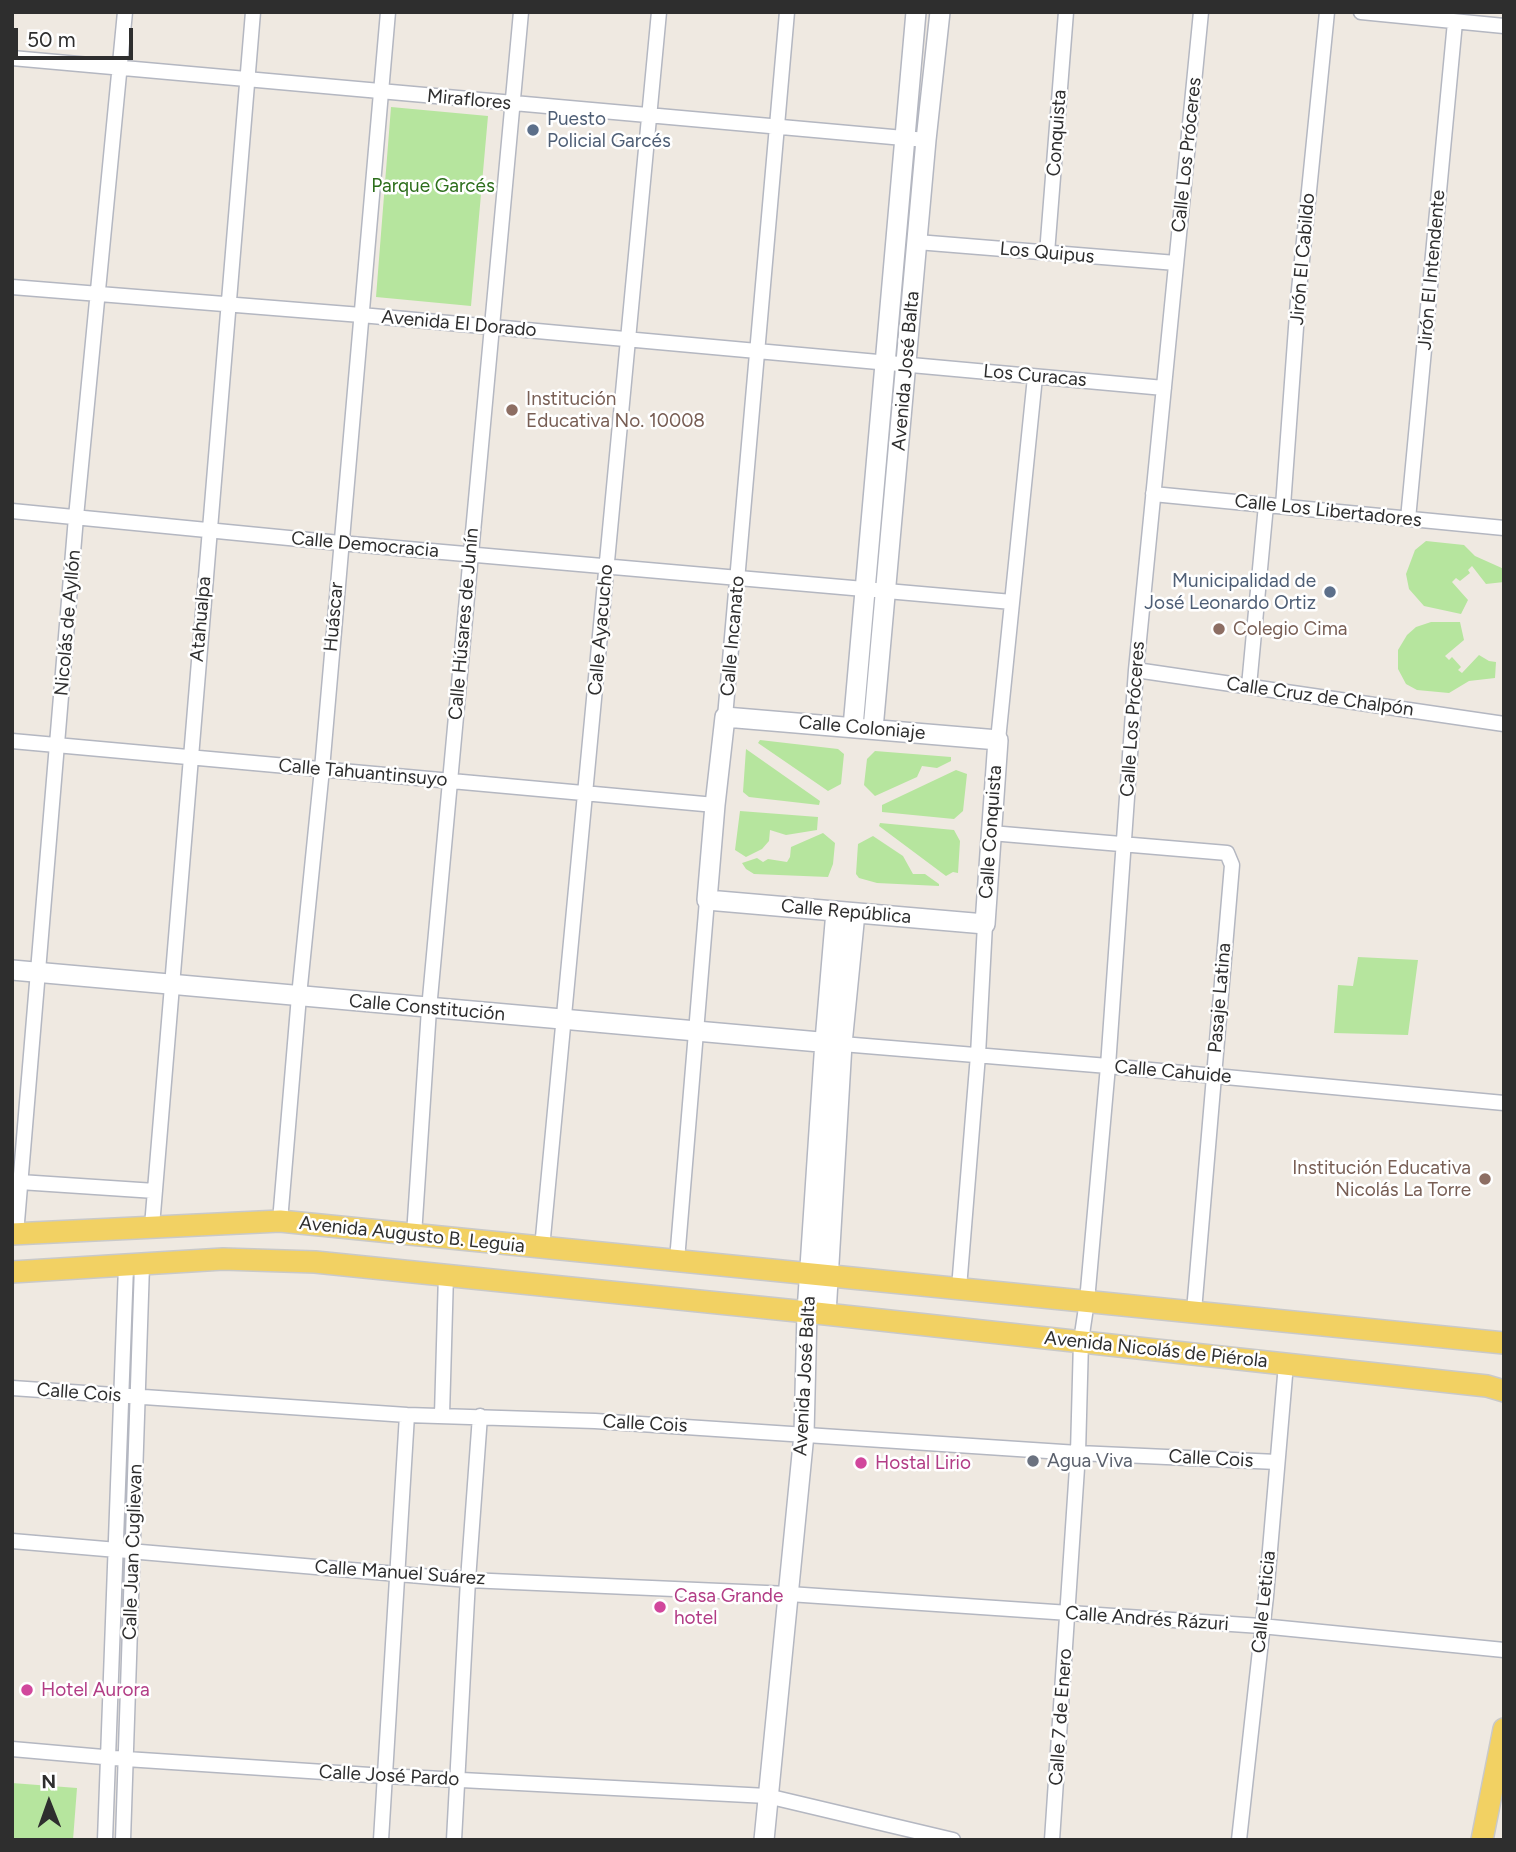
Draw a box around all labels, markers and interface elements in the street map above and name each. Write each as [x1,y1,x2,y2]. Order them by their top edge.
scale bar [18,14,136,58]
text: 50 m [27,27,76,52]
street label: Calle Los Próceres [1168,76,1206,234]
street label: Miraflores [426,85,512,115]
street label: Conquista [1043,89,1071,177]
place label: Puesto Policial Garcés [547,108,671,152]
marker: Puesto Policial Garcés [525,122,541,138]
park label: Parque Garcés [371,175,495,197]
street label: Jirón El Intendente [1414,189,1450,351]
street label: Jirón El Cabildo [1286,192,1320,326]
street label: Los Quipus [999,238,1095,268]
street label: Avenida José Balta [888,290,924,452]
street label: Avenida El Dorado [380,306,538,342]
street label: Los Curacas [982,360,1088,392]
place label: Institución Educativa No. 10008 [526,388,705,432]
marker: Institución Educativa No. 10008 [504,402,520,418]
street label: Calle Los Libertadores [1233,490,1423,532]
street label: Calle Democracia [290,527,440,563]
street label: Calle Húsares de Junín [444,527,484,721]
street label: Nicolás de Ayllón [50,549,86,697]
street label: Calle Ayacucho [584,563,618,697]
place label: Municipalidad de José Leonardo Ortiz [1144,570,1316,614]
street label: Atahualpa [186,575,216,663]
street label: Calle Incanato [716,575,750,697]
street label: Huáscar [320,581,348,653]
marker: Municipalidad de José Leonardo Ortiz [1322,584,1338,600]
place label: Colegio Cima [1233,618,1348,640]
marker: Colegio Cima [1211,621,1227,637]
street label: Calle Los Próceres [1116,640,1150,798]
street label: Calle Cruz de Chalpón [1225,673,1415,721]
street label: Calle Coloniaje [798,711,926,745]
street label: Calle Tahuantinsuyo [277,754,449,792]
street label: Calle Conquista [975,764,1007,900]
street label: Calle República [780,895,912,929]
street label: Pasaje Latina [1204,942,1236,1054]
street label: Calle Constitución [348,990,506,1026]
street label: Calle Cahuide [1114,1056,1232,1088]
place label: Institución Educativa Nicolás La Torre [1292,1157,1471,1201]
marker: Institución Educativa Nicolás La Torre [1477,1171,1493,1187]
street label: Avenida Augusto B. Leguia [298,1212,526,1258]
street label: Avenida José Balta [789,1295,821,1457]
street label: Avenida Nicolás de Piérola [1043,1327,1269,1373]
street label: Calle Cois [36,1379,122,1407]
street label: Calle Cois [602,1410,688,1438]
street label: Calle Cois [1168,1445,1254,1473]
place label: Agua Viva [1047,1450,1133,1472]
place label: Hostal Lirio [875,1452,971,1474]
marker: Agua Viva [1025,1453,1041,1469]
marker: Hostal Lirio [853,1455,869,1471]
street label: Calle Juan Cuglievan [119,1464,147,1640]
street label: Calle Leticia [1247,1550,1281,1654]
street label: Calle Manuel Suárez [314,1556,486,1590]
place label: Casa Grande hotel [674,1585,783,1629]
marker: Casa Grande hotel [652,1599,668,1615]
street label: Calle Andrés Rázuri [1064,1602,1230,1636]
street label: Calle 7 de Enero [1045,1648,1077,1786]
place label: Hotel Aurora [41,1679,150,1701]
marker: Hotel Aurora [19,1682,35,1698]
street label: Calle José Pardo [318,1761,460,1791]
north arrow [14,1768,84,1838]
text: N [41,1770,56,1793]

